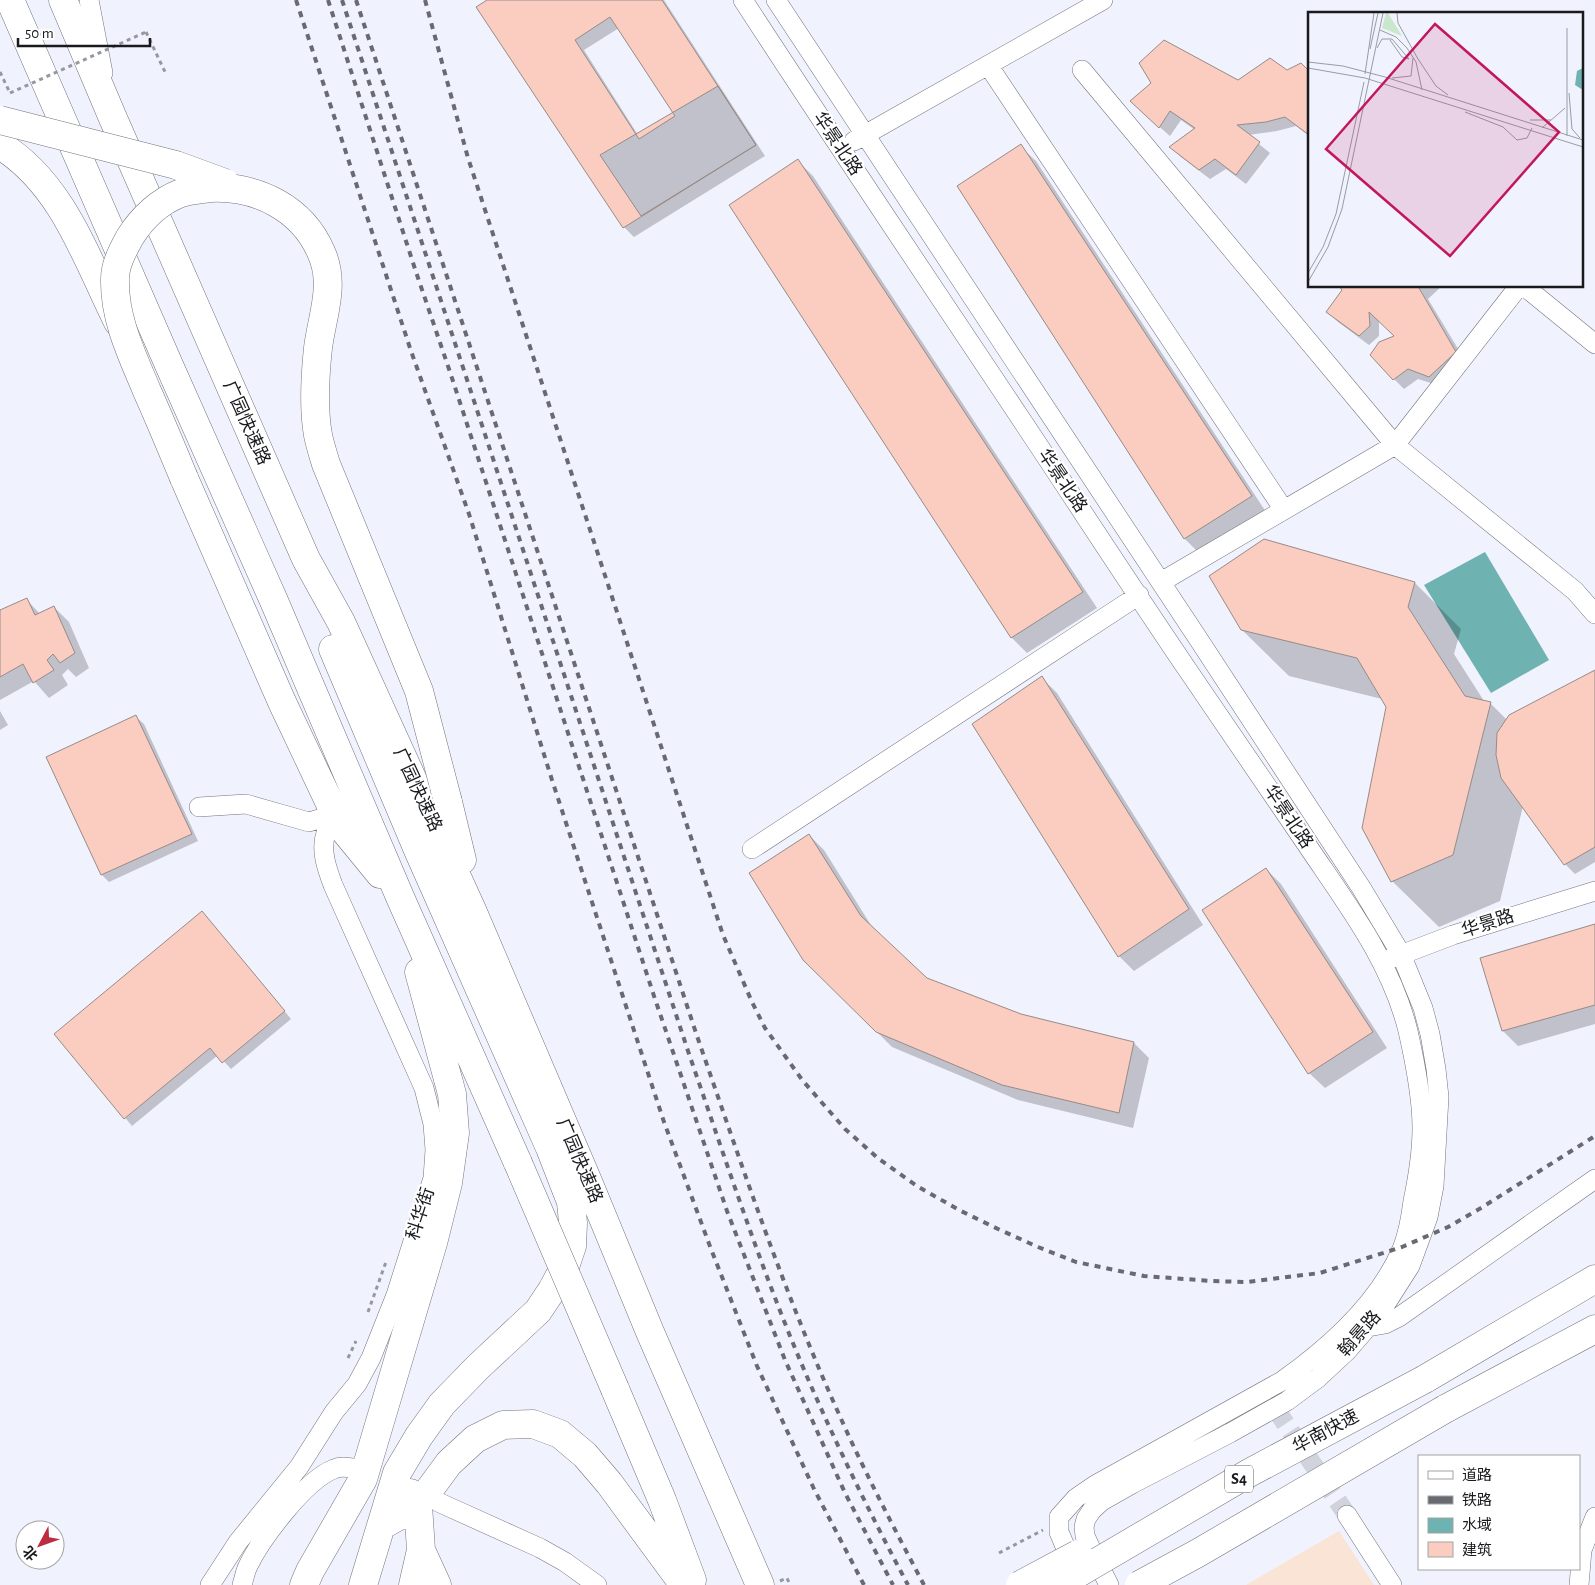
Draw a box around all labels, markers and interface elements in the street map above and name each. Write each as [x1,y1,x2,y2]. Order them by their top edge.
inset map [1308,12,1582,288]
scale bar [18,15,150,47]
text: 50 m [25,26,54,41]
street label: 华景北路 [809,108,866,179]
street label: 广园快速路 [219,377,274,468]
street label: 华景北路 [1034,445,1091,516]
street label: 广园快速路 [390,745,446,835]
street label: 华景北路 [1260,781,1317,852]
street label: 华景路 [1459,905,1516,941]
street label: 广园快速路 [553,1115,607,1206]
street label: 科华街 [402,1185,438,1242]
street label: 翰景路 [1334,1306,1385,1360]
street label: 华南快速 [1289,1405,1362,1457]
legend [1418,1455,1580,1570]
road number: S4 [1225,1466,1253,1492]
text: 道路 [1462,1467,1492,1483]
text: 铁路 [1462,1492,1492,1508]
text: 水域 [1462,1517,1492,1533]
north arrow [15,1520,65,1570]
text: 建筑 [1462,1542,1492,1558]
text: 北 [20,1543,41,1563]

